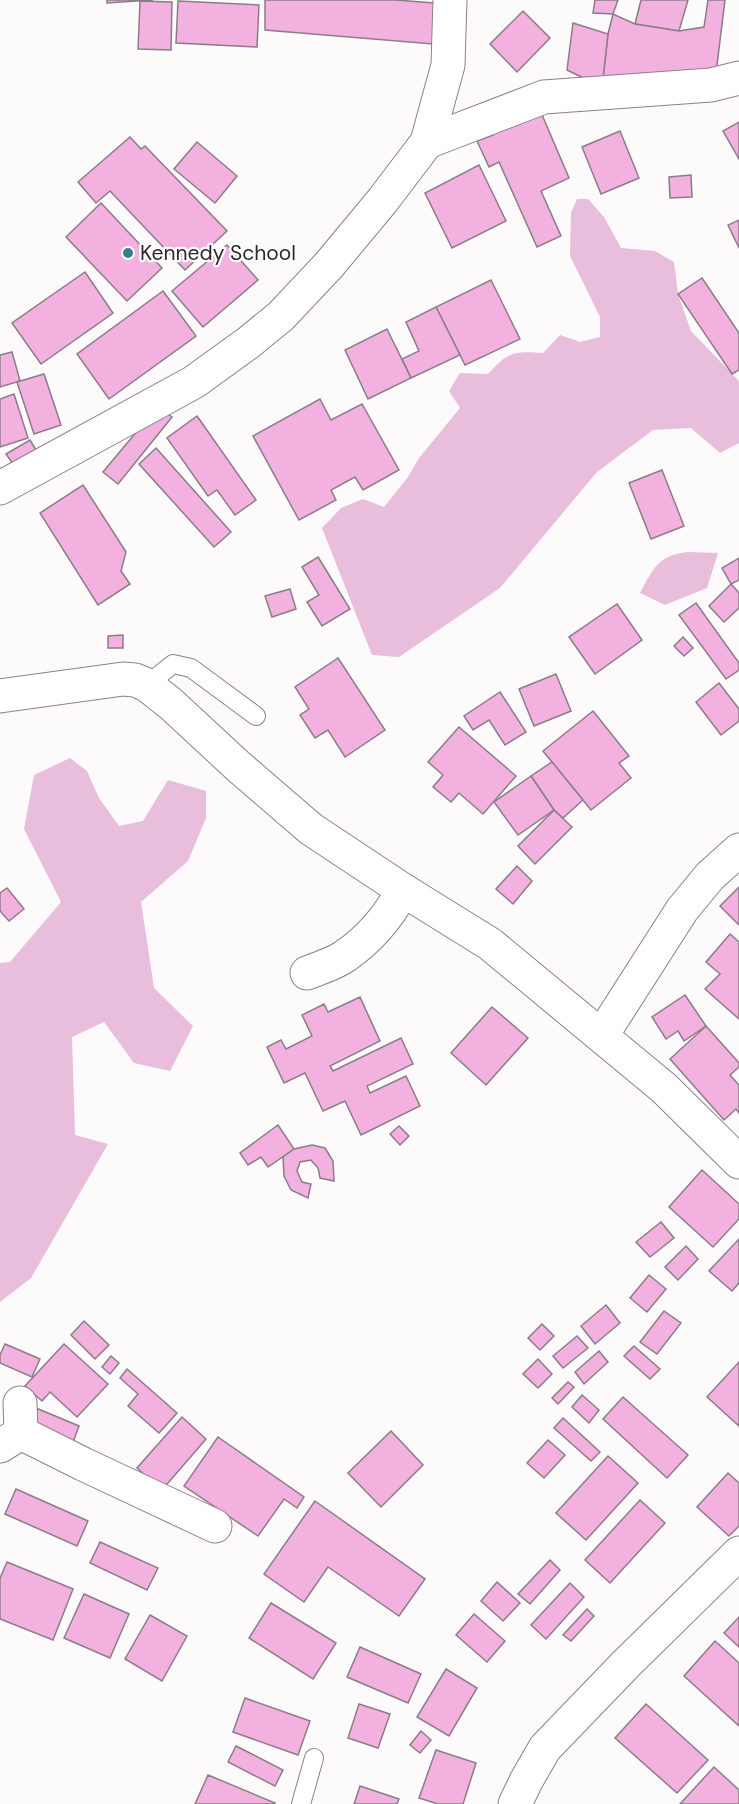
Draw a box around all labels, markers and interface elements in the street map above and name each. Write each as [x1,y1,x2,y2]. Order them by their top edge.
place label: Kennedy School [140,239,296,267]
marker: Kennedy School [121,246,135,260]

